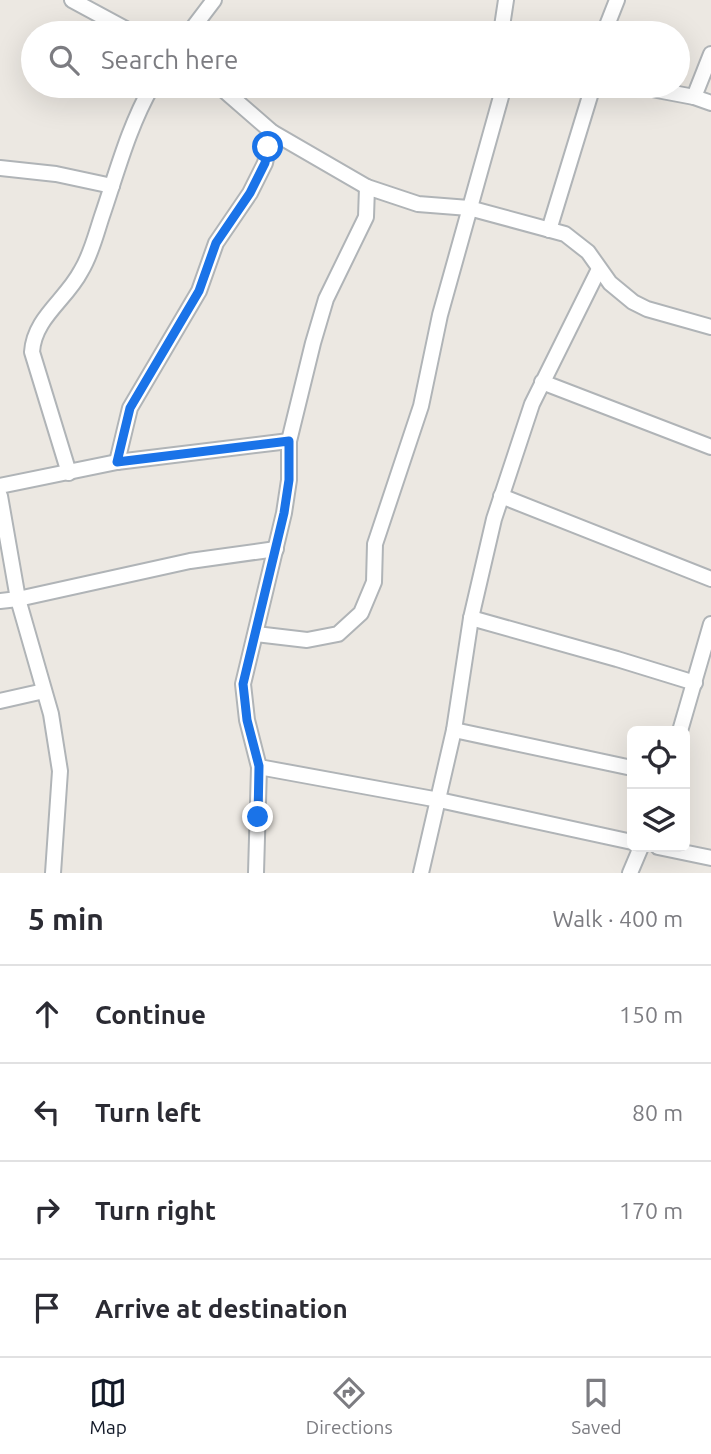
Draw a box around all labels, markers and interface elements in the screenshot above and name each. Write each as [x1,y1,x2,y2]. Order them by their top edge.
search box [21,21,690,98]
icon: search [45,41,83,79]
text: Search here [101,45,238,74]
route start [252,131,283,162]
map controls [627,726,690,852]
button: locate [627,726,690,789]
button: layers [627,789,690,852]
route end [242,801,273,832]
text: 5 min [28,902,104,936]
text: Walk · 400 m [552,906,683,931]
icon: ahead [28,995,66,1033]
text: Continue [95,1000,206,1029]
text: 150 m [619,1002,683,1027]
icon: left [28,1093,66,1131]
text: Turn left [95,1098,201,1127]
text: 80 m [632,1100,683,1125]
icon: right [28,1191,66,1229]
text: Turn right [95,1196,216,1225]
text: 170 m [619,1198,683,1223]
icon: arrive [28,1289,66,1327]
text: Arrive at destination [95,1294,348,1323]
tab: Map [89,1374,127,1438]
tab: Directions [306,1374,393,1438]
tab: Saved [571,1374,622,1438]

